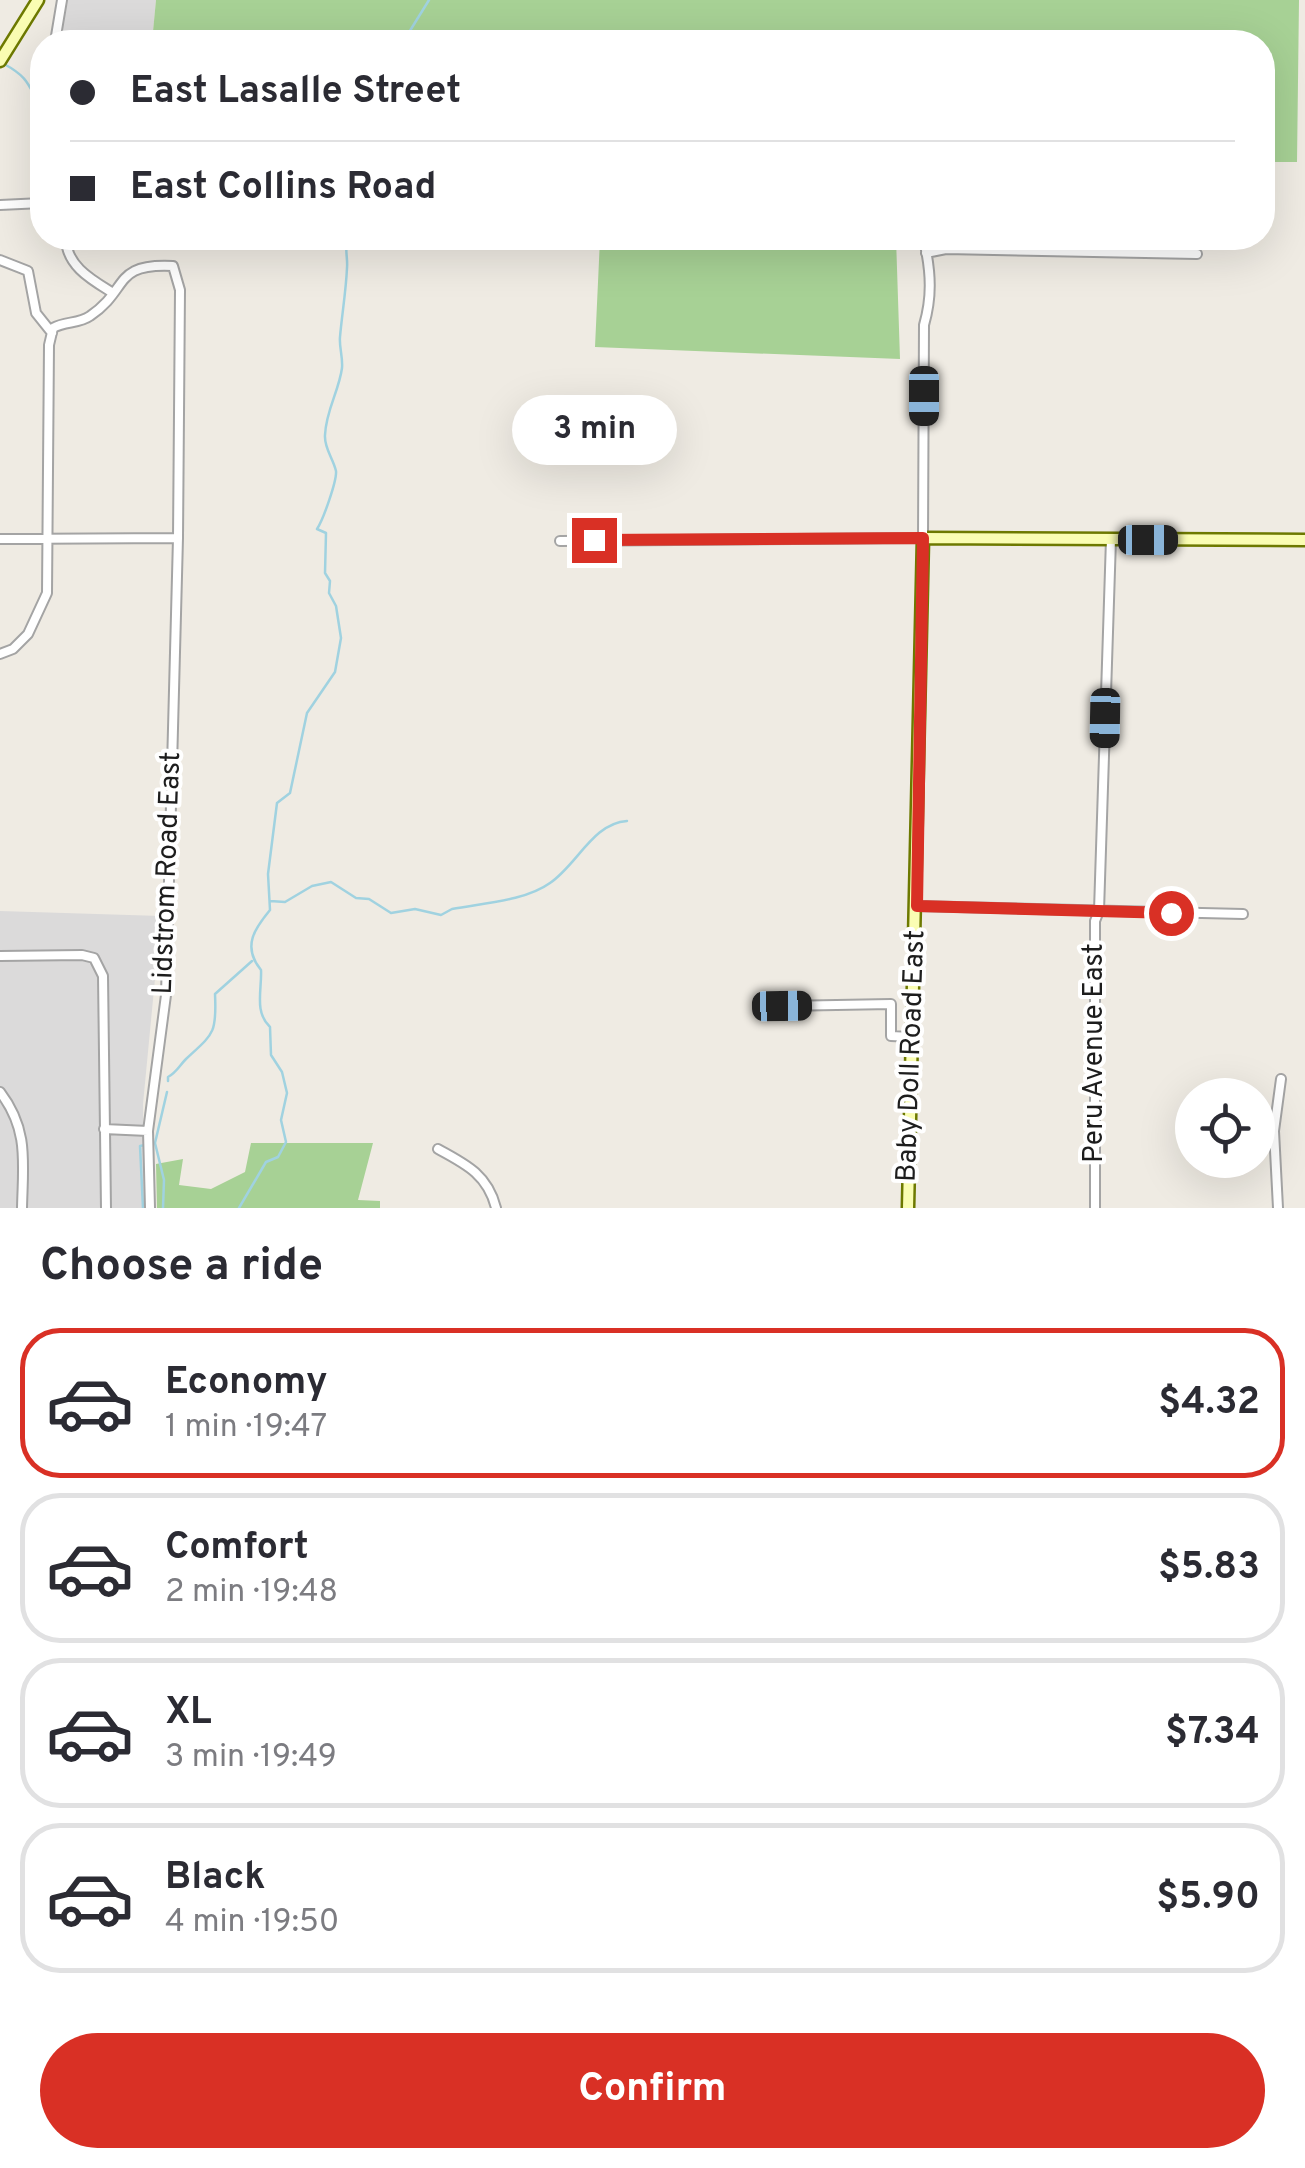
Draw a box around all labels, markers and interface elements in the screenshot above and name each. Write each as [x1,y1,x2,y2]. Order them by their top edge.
text: East Lasalle Street [130,68,461,117]
text: East Collins Road [130,164,437,213]
car [909,366,939,426]
callout: 3 min [512,395,676,465]
text: 3 min [553,410,636,450]
route end [572,518,617,563]
car [1118,525,1178,555]
car [1089,688,1121,748]
street label: Lidstrom Road East [146,751,190,995]
route start [1149,891,1194,936]
street label: Baby Doll Road East [890,929,934,1183]
street label: Peru Avenue East [1077,943,1113,1163]
car [752,990,812,1022]
map controls [1175,1078,1275,1178]
button: locate [1175,1078,1275,1178]
text: Choose a ride [40,1239,323,1296]
icon: car [45,1358,135,1448]
text: Economy [165,1359,327,1408]
text: $4.32 [1158,1379,1260,1428]
text: 1 min · 19:47 [165,1408,327,1448]
icon: car [45,1523,135,1613]
text: Comfort [165,1524,309,1573]
text: $5.83 [1158,1544,1260,1593]
text: 2 min · 19:48 [165,1573,338,1613]
icon: car [45,1688,135,1778]
text: XL [165,1689,212,1738]
text: $7.34 [1165,1709,1260,1758]
text: 3 min · 19:49 [165,1738,337,1778]
icon: car [45,1853,135,1943]
text: Black [165,1854,265,1903]
text: $5.90 [1156,1874,1260,1923]
text: 4 min · 19:50 [165,1903,339,1943]
button: Confirm [40,2033,1265,2148]

